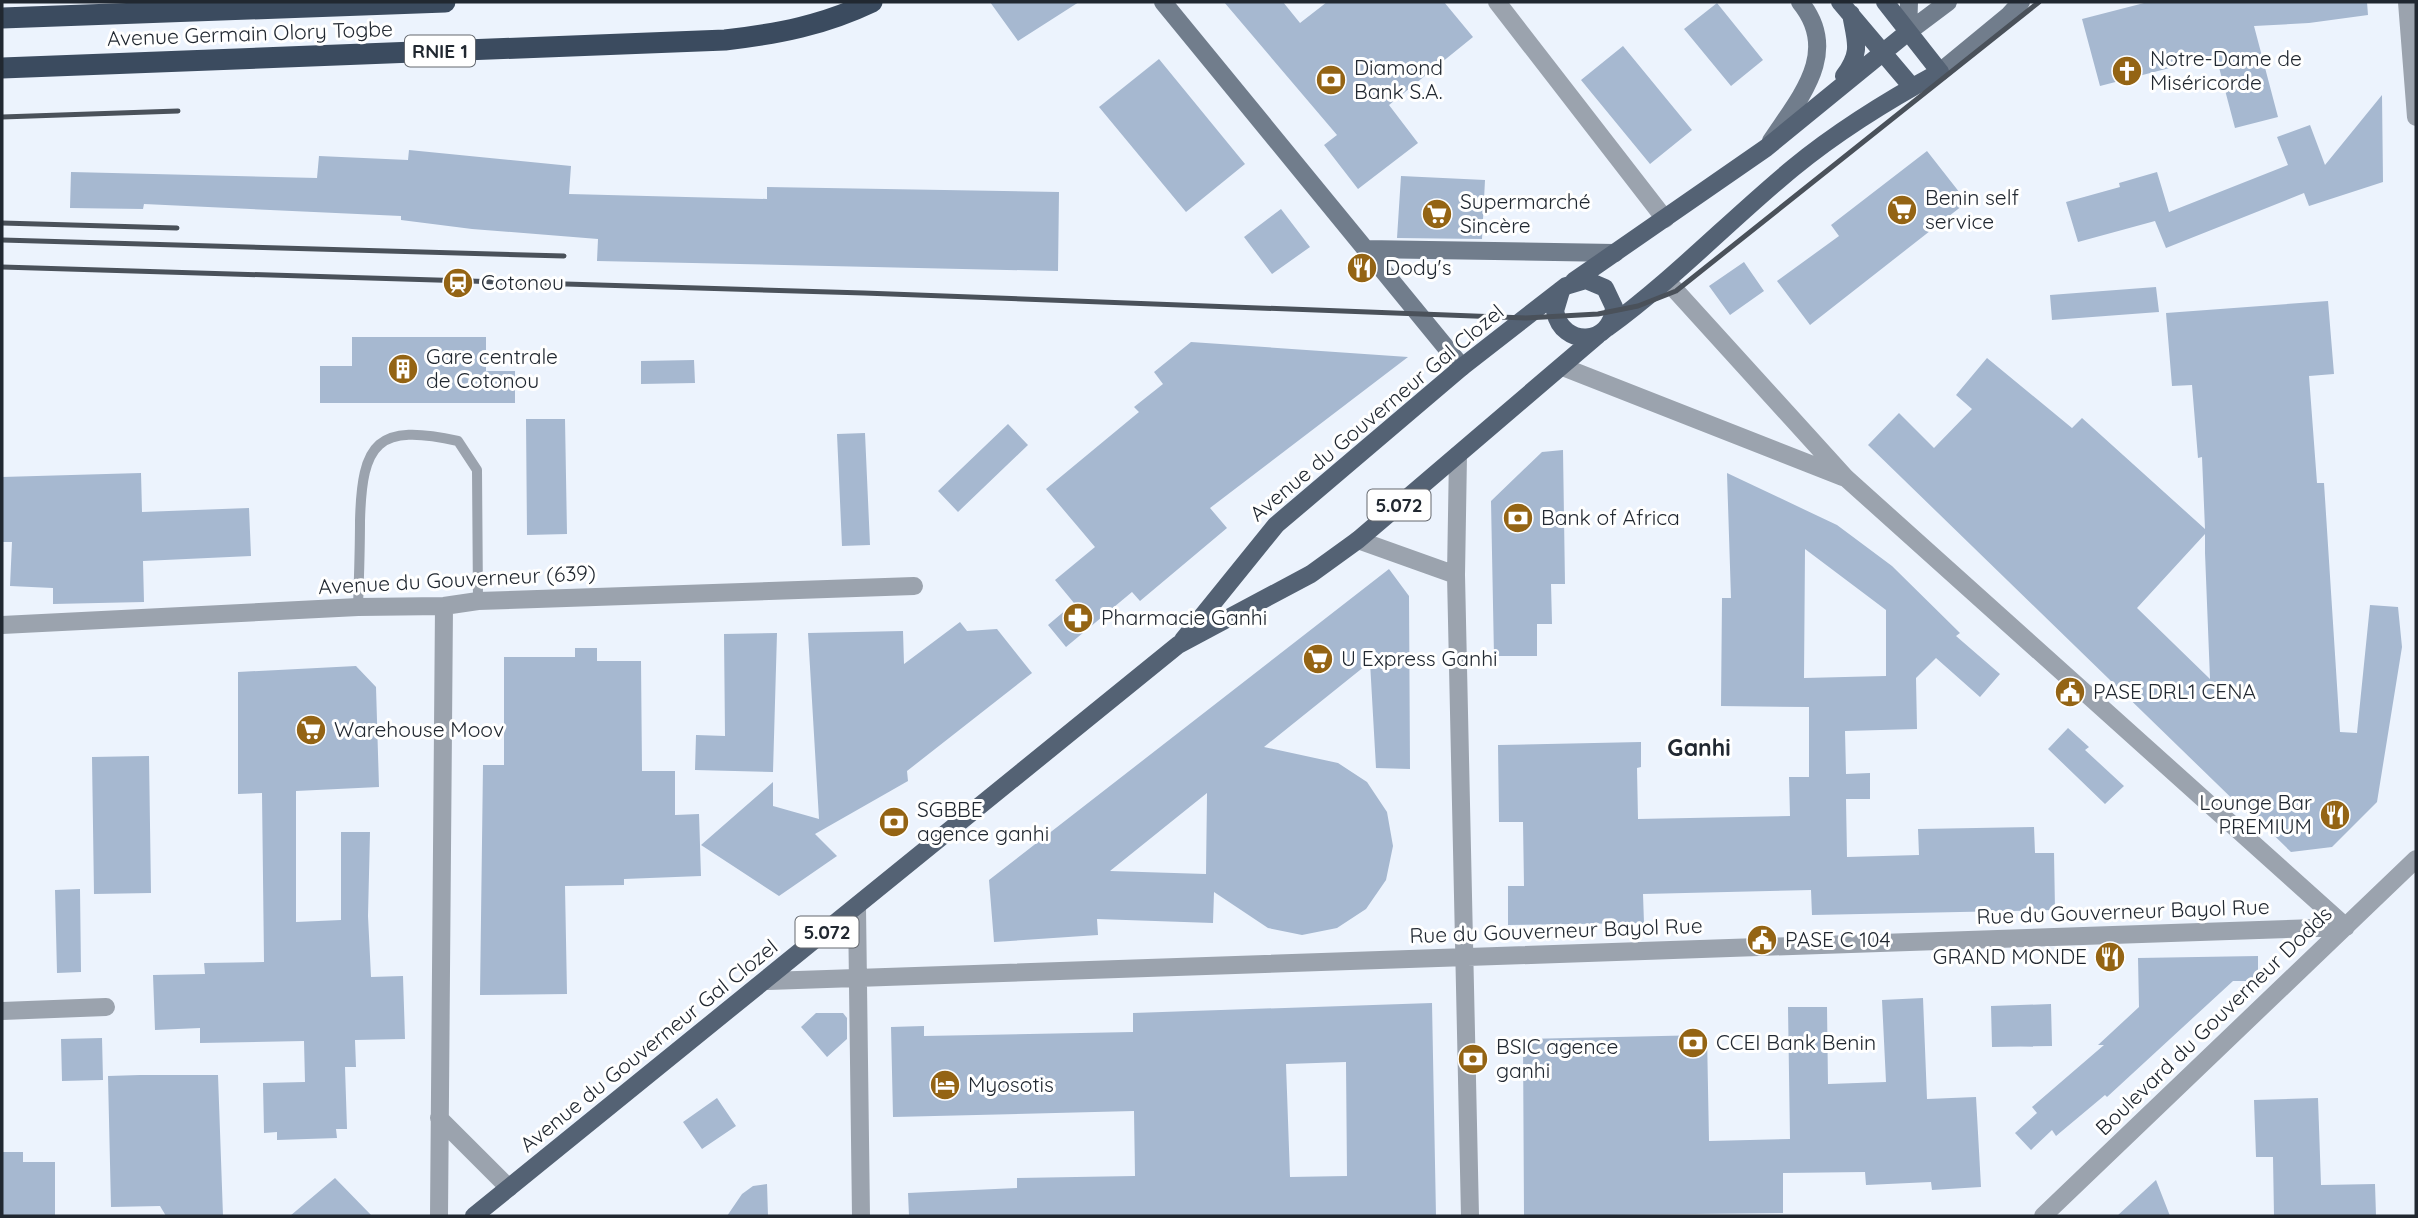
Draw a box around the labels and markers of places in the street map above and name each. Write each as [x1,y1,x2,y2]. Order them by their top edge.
place label: Notre-Dame de Miséricorde [2150,45,2302,95]
place label: Diamond Bank S.A. [1354,54,1443,104]
church icon: Notre-Dame de Miséricorde [2110,54,2144,88]
bank icon: Diamond Bank S.A. [1314,63,1348,97]
place label: Benin self service [1925,184,2020,234]
place label: Supermarché Sincère [1460,188,1591,238]
supermarket icon: Benin self service [1885,193,1919,227]
supermarket icon: Supermarché Sincère [1420,197,1454,231]
restaurant icon: Dody's [1345,251,1379,285]
place label: Dody's [1385,254,1452,280]
station icon: Cotonou [441,266,475,300]
place label: Cotonou [481,269,564,295]
place label: Gare centrale de Cotonou [426,343,558,393]
building icon: Gare centrale de Cotonou [386,352,420,386]
bank icon: Bank of Africa [1501,501,1535,535]
place label: Bank of Africa [1541,504,1680,530]
pharmacy icon: Pharmacie Ganhi [1061,601,1095,635]
place label: Pharmacie Ganhi [1101,604,1267,630]
supermarket icon: U Express Ganhi [1301,642,1335,676]
place label: U Express Ganhi [1341,645,1498,671]
public building icon: PASE DRL1 CENA [2053,675,2087,709]
place label: PASE DRL1 CENA [2093,678,2256,704]
supermarket icon: Warehouse Moov [294,713,328,747]
place label: Warehouse Moov [334,716,504,742]
place label: Lounge Bar PREMIUM [2199,789,2312,839]
place label: SGBBE agence ganhi [917,796,1049,846]
restaurant icon: Lounge Bar PREMIUM [2318,798,2352,832]
bank icon: SGBBE agence ganhi [877,805,911,839]
public building icon: PASE C 104 [1745,923,1779,957]
place label: PASE C 104 [1785,926,1891,952]
restaurant icon: GRAND MONDE [2093,940,2127,974]
place label: GRAND MONDE [1933,943,2087,969]
bank icon: CCEI Bank Benin [1676,1026,1710,1060]
place label: CCEI Bank Benin [1716,1029,1876,1055]
place label: BSIC agence ganhi [1496,1033,1618,1083]
bank icon: BSIC agence ganhi [1456,1042,1490,1076]
hotel icon: Myosotis [928,1068,962,1102]
place label: Myosotis [968,1071,1054,1097]

